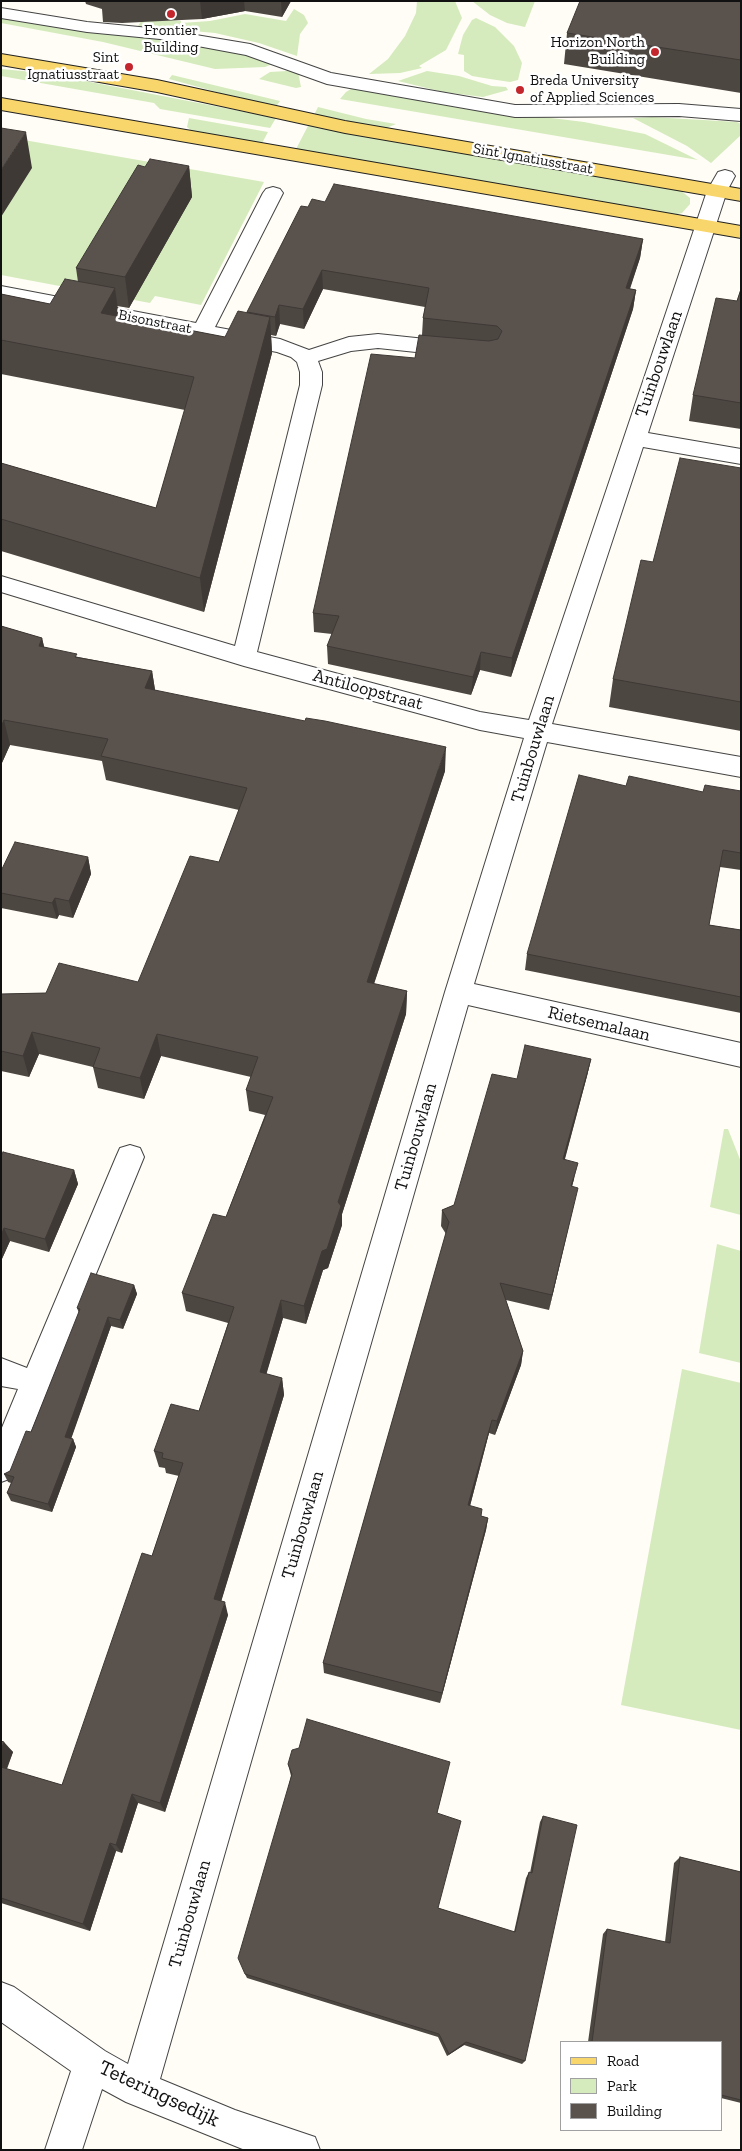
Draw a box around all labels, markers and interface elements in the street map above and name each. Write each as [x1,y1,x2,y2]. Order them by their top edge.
marker: Frontier Building [165,8,177,20]
place label: Frontier Building [144,22,198,57]
place label: Horizon North Building [550,34,645,69]
marker: Horizon North Building [649,46,661,58]
place label: Sint Ignatiusstraat [27,49,119,84]
marker: Sint Ignatiusstraat [123,61,135,73]
place label: Breda University of Applied Sciences [530,72,654,107]
marker: Breda University of Applied Sciences [514,84,526,96]
street label: Sint Ignatiusstraat [472,140,594,178]
street label: Bisonstraat [117,306,193,338]
street label: Tuinbouwlaan [631,308,687,420]
street label: Antiloopstraat [311,665,425,715]
street label: Tuinbouwlaan [506,693,560,805]
street label: Rietsemalaan [546,1002,652,1046]
street label: Tuinbouwlaan [390,1080,442,1194]
street label: Tuinbouwlaan [277,1468,329,1582]
street label: Tuinbouwlaan [164,1857,216,1971]
legend [560,2041,722,2131]
text: Road [607,2052,639,2070]
street label: Teteringsedijk [95,2055,223,2133]
text: Park [607,2077,637,2095]
text: Building [607,2102,662,2120]

